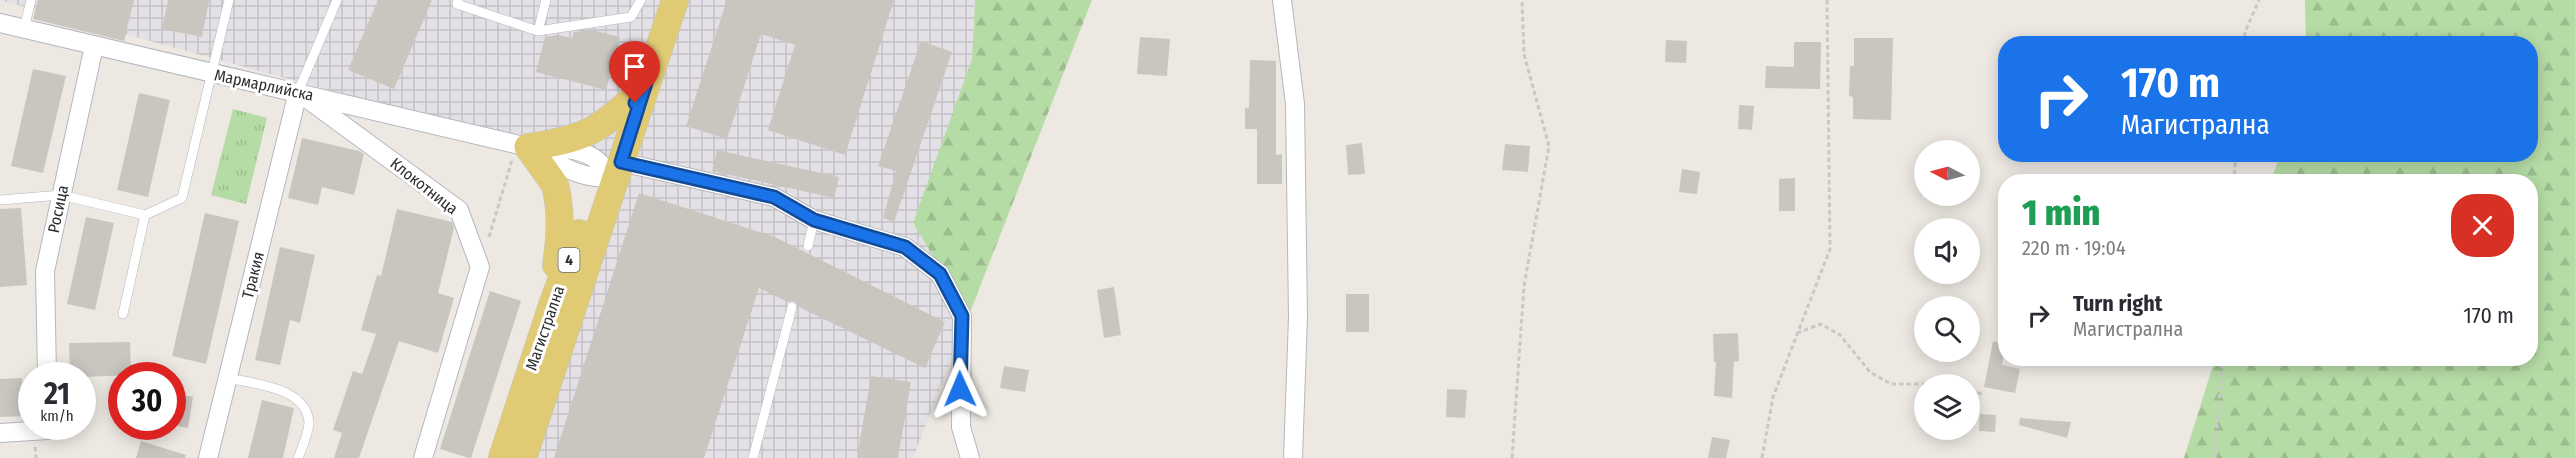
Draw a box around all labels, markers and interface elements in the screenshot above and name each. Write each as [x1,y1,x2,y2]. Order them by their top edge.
pin [609,41,660,103]
icon: arrive [618,50,651,83]
text: 170 m [2121,58,2220,108]
icon: right [2022,60,2100,138]
street label: Мармарлийска [213,65,316,105]
text: Магистрална [2121,109,2270,141]
north arrow [1914,140,1980,206]
map controls [1914,140,1980,440]
street label: Клокотница [386,154,462,218]
street label: Росица [44,183,72,234]
text: 1 min [2022,191,2100,235]
button: close [2451,194,2514,257]
button: sound [1914,218,1980,284]
text: 220 m · 19:04 [2022,236,2126,260]
road number: 4 [558,248,580,272]
street label: Тракия [238,250,268,300]
street label: Магистрална [522,283,568,373]
text: Turn right [2073,290,2162,317]
button: search [1914,296,1980,362]
icon: right [2022,299,2055,332]
text: 170 m [2463,302,2514,329]
text: Магистрална [2073,317,2183,341]
position arrow [928,357,992,421]
speed limit sign: 30 [108,362,186,440]
button: layers [1914,374,1980,440]
text: 21 [44,376,70,412]
text: km/h [40,407,74,425]

